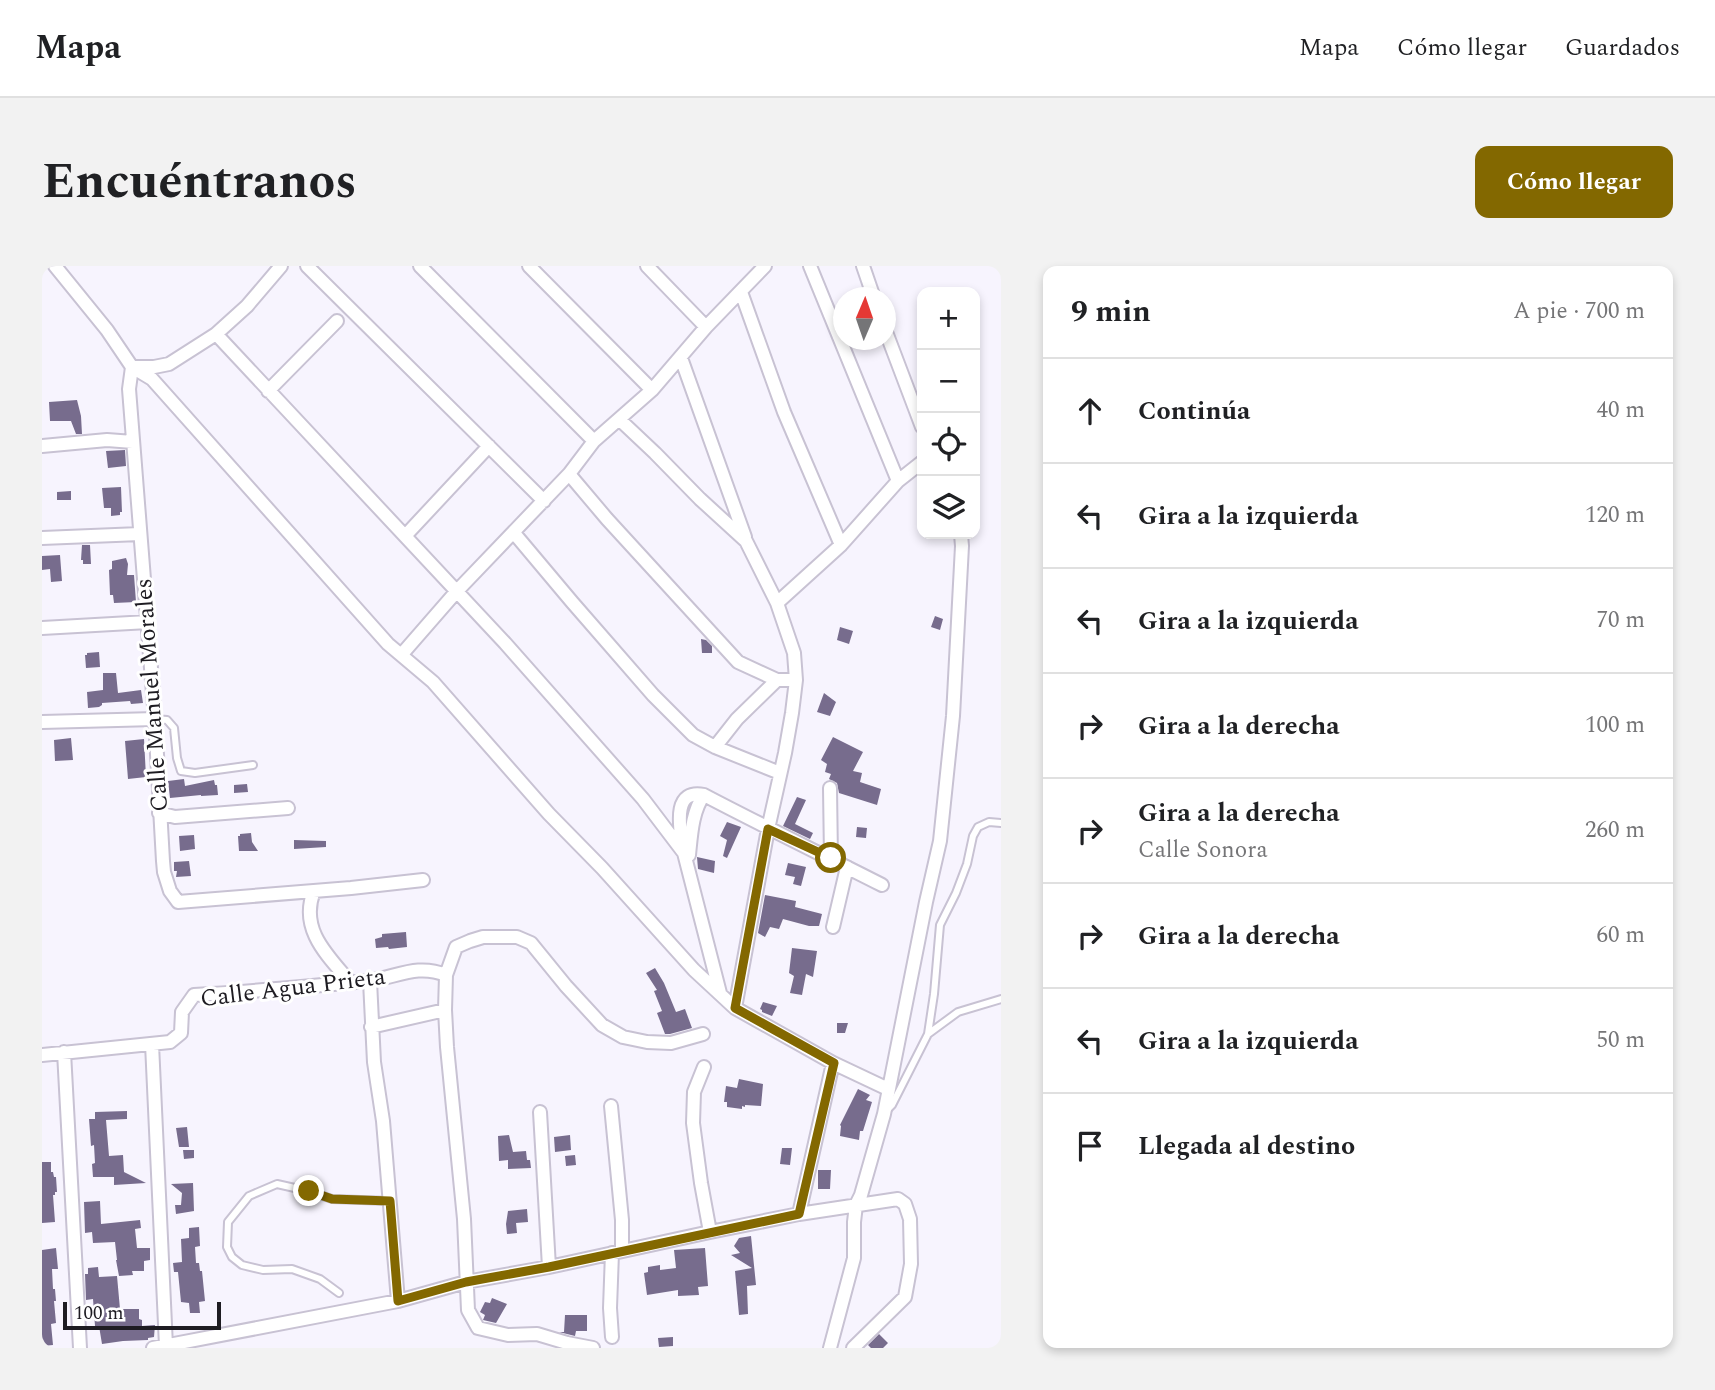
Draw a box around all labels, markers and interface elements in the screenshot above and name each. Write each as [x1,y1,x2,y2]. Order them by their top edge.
text: Mapa [35,23,121,73]
text: Mapa [1299,30,1359,66]
text: Cómo llegar [1397,30,1527,66]
text: Guardados [1565,30,1680,66]
text: Encuéntranos [42,145,357,220]
button: Cómo llegar [1475,146,1673,218]
north arrow [833,287,896,350]
map controls [917,287,980,539]
button: + [917,287,980,350]
text: 9 min [1071,289,1151,335]
text: A pie · 700 m [1513,294,1645,329]
button: − [917,350,980,413]
text: Continúa [1138,391,1250,431]
icon: ahead [1071,392,1109,430]
text: 40 m [1596,393,1645,428]
button: locate [917,413,980,476]
button: layers [917,476,980,539]
text: Gira a la izquierda [1138,496,1359,536]
icon: left [1071,497,1109,535]
text: 120 m [1585,498,1645,533]
street label: Calle Manuel Morales [126,577,178,813]
text: Gira a la izquierda [1138,601,1359,641]
icon: left [1071,602,1109,640]
text: 70 m [1596,603,1645,638]
text: Gira a la derecha [1138,706,1340,746]
icon: right [1071,707,1109,745]
text: 100 m [1585,708,1645,743]
text: Gira a la derecha [1138,793,1340,833]
icon: right [1071,812,1109,850]
text: 260 m [1585,813,1645,848]
text: Calle Sonora [1138,833,1268,868]
route start [815,842,846,873]
text: Gira a la derecha [1138,916,1340,956]
icon: right [1071,917,1109,955]
text: 60 m [1596,918,1645,953]
street label: Calle Agua Prieta [198,959,388,1017]
text: Gira a la izquierda [1138,1021,1359,1061]
icon: left [1071,1022,1109,1060]
text: 50 m [1596,1023,1645,1058]
text: Llegada al destino [1138,1126,1355,1166]
icon: arrive [1071,1127,1109,1165]
route end [293,1175,324,1206]
scale bar [63,1299,220,1331]
text: 100 m [74,1299,124,1328]

